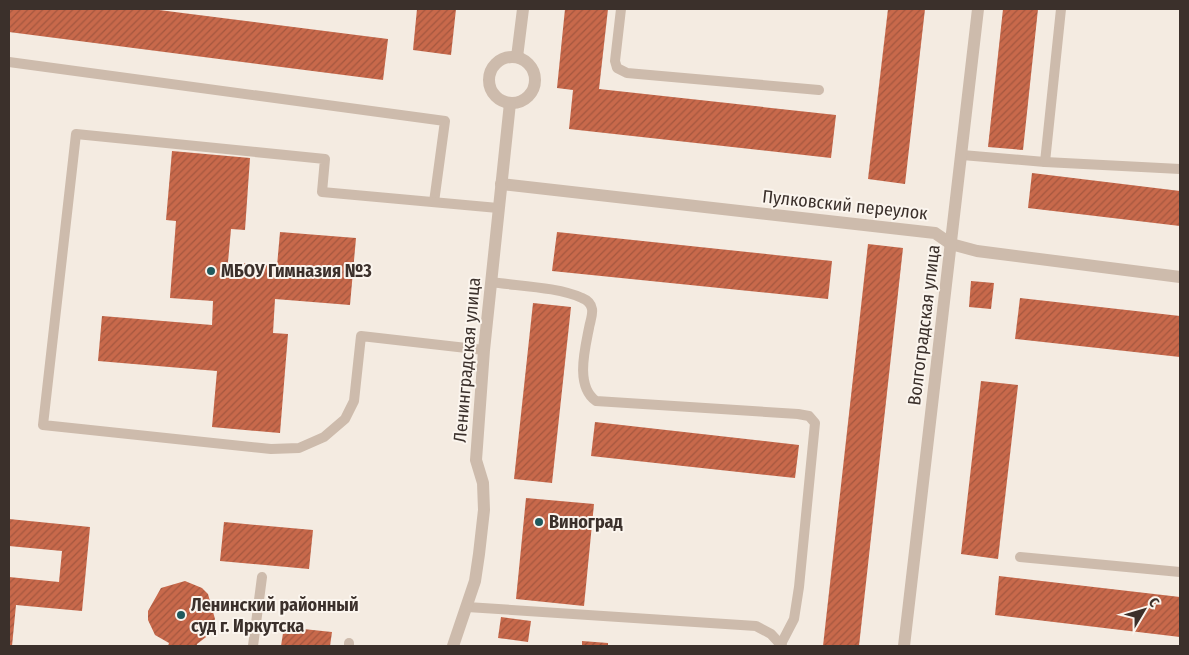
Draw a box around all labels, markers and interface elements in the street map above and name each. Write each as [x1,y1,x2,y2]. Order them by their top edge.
street label: Пулковский переулок [761,185,929,225]
street label: Волгоградская улица [903,243,945,407]
place label: МБОУ Гимназия №3 [221,260,372,282]
marker: МБОУ Гимназия №3 [205,265,217,277]
street label: Ленинградская улица [449,276,485,443]
place label: Виноград [549,511,623,533]
marker: Виноград [533,516,545,528]
north arrow [1119,585,1169,635]
place label: Ленинский районный суд г. Иркутска [191,594,359,637]
text: С [1145,594,1163,611]
marker: Ленинский районный суд г. Иркутска [175,609,187,621]

